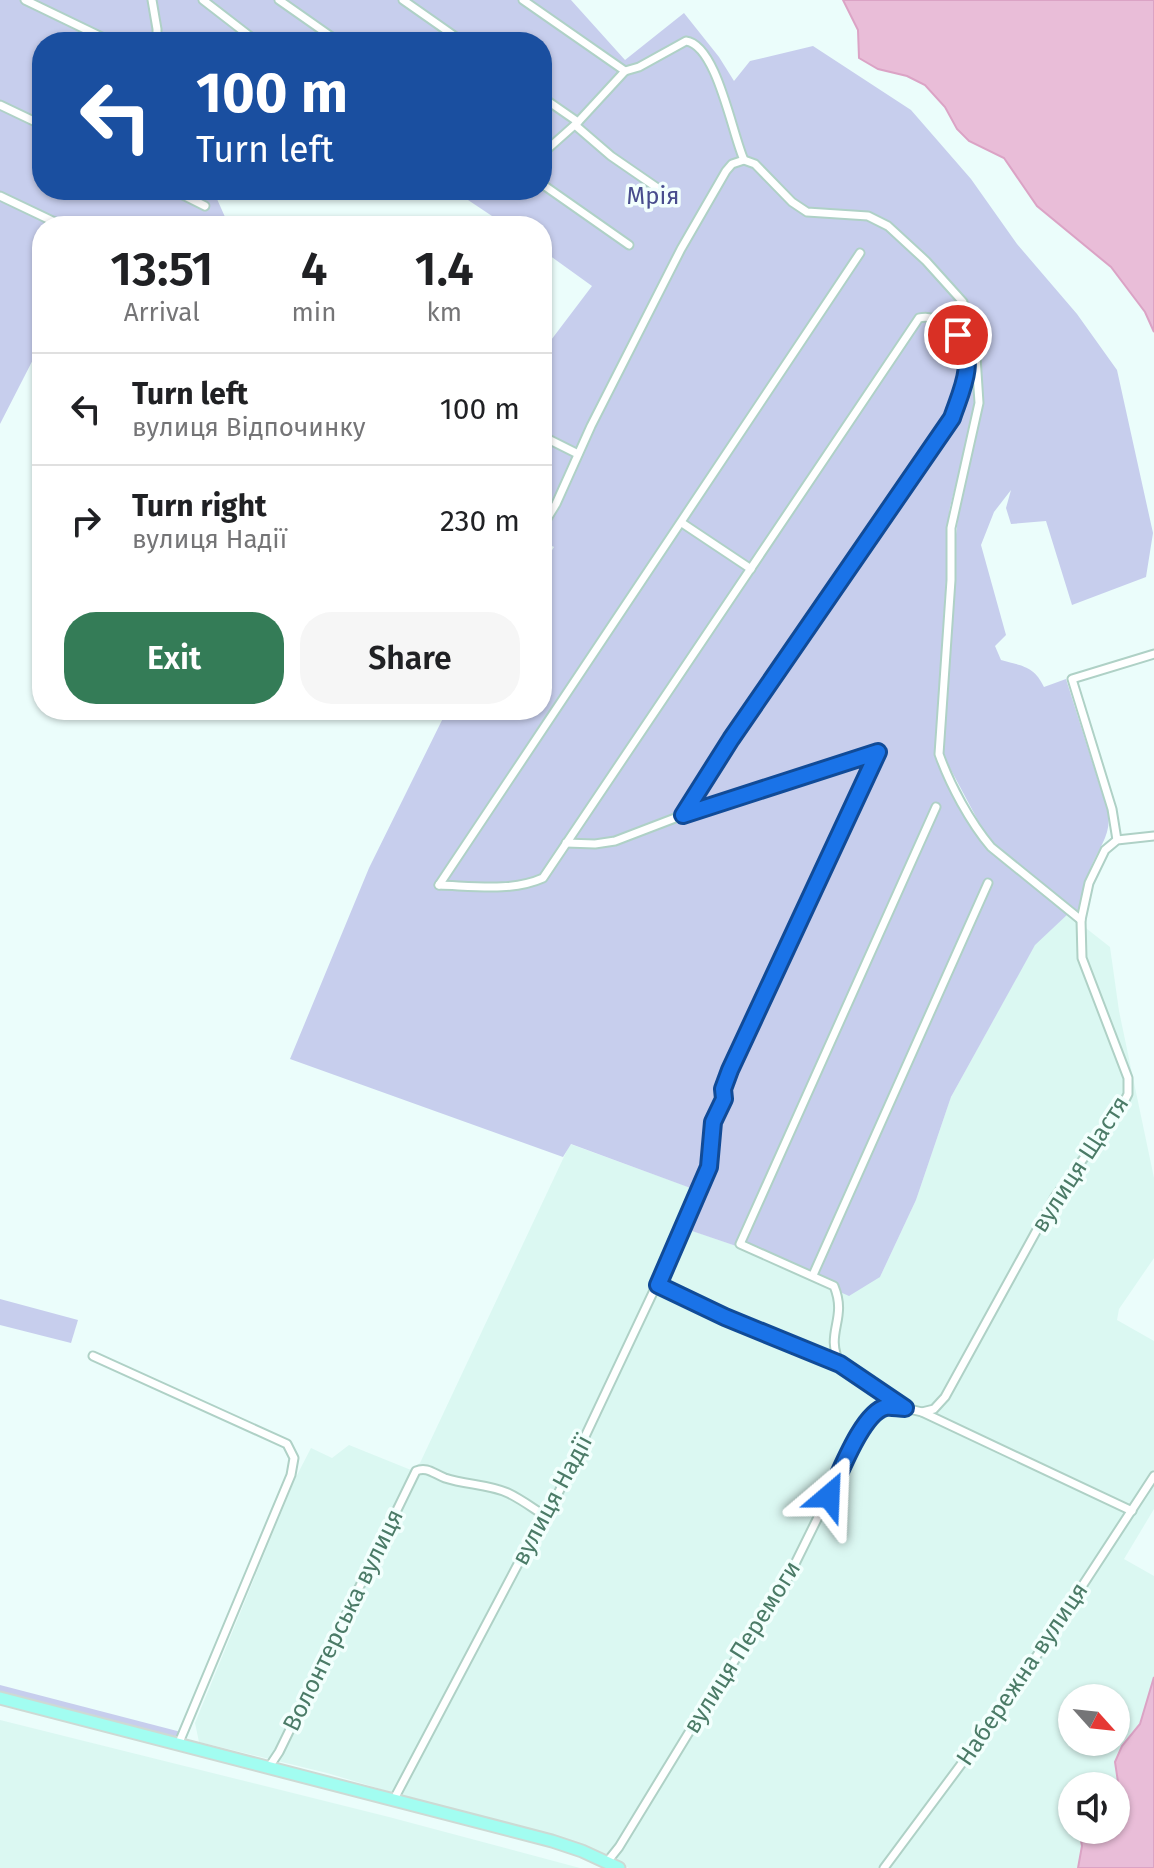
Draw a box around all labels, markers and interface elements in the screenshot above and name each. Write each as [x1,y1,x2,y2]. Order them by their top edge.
text: 100 m [196,60,348,127]
icon: left [64,64,168,168]
text: Turn left [196,128,334,172]
park label: Мрія [627,182,679,210]
text: 13:51 [110,240,213,298]
text: 4 [301,240,327,298]
text: 1.4 [415,240,474,298]
text: Arrival [124,297,200,328]
text: min [292,297,336,328]
text: km [426,297,462,328]
pin [924,301,992,369]
icon: arrive [936,313,980,357]
text: Turn left [132,376,248,412]
icon: left [64,387,108,431]
text: 100 m [440,391,520,427]
text: вулиця Відпочинку [132,412,366,443]
text: Turn right [132,488,267,524]
icon: right [64,499,108,543]
text: 230 m [440,503,520,539]
text: вулиця Надії [132,524,287,555]
button: Exit [64,612,284,704]
button: Share [300,612,520,704]
street label: вулиця Щастя [1026,1091,1134,1237]
street label: вулиця Надії [506,1429,599,1570]
position arrow [787,1454,871,1538]
street label: Волонтерська вулиця [277,1504,409,1736]
street label: вулиця Перемоги [678,1556,806,1738]
street label: Набережна вулиця [950,1577,1094,1771]
north arrow [1058,1684,1130,1756]
map controls [1058,1684,1130,1844]
button: sound [1058,1772,1130,1844]

